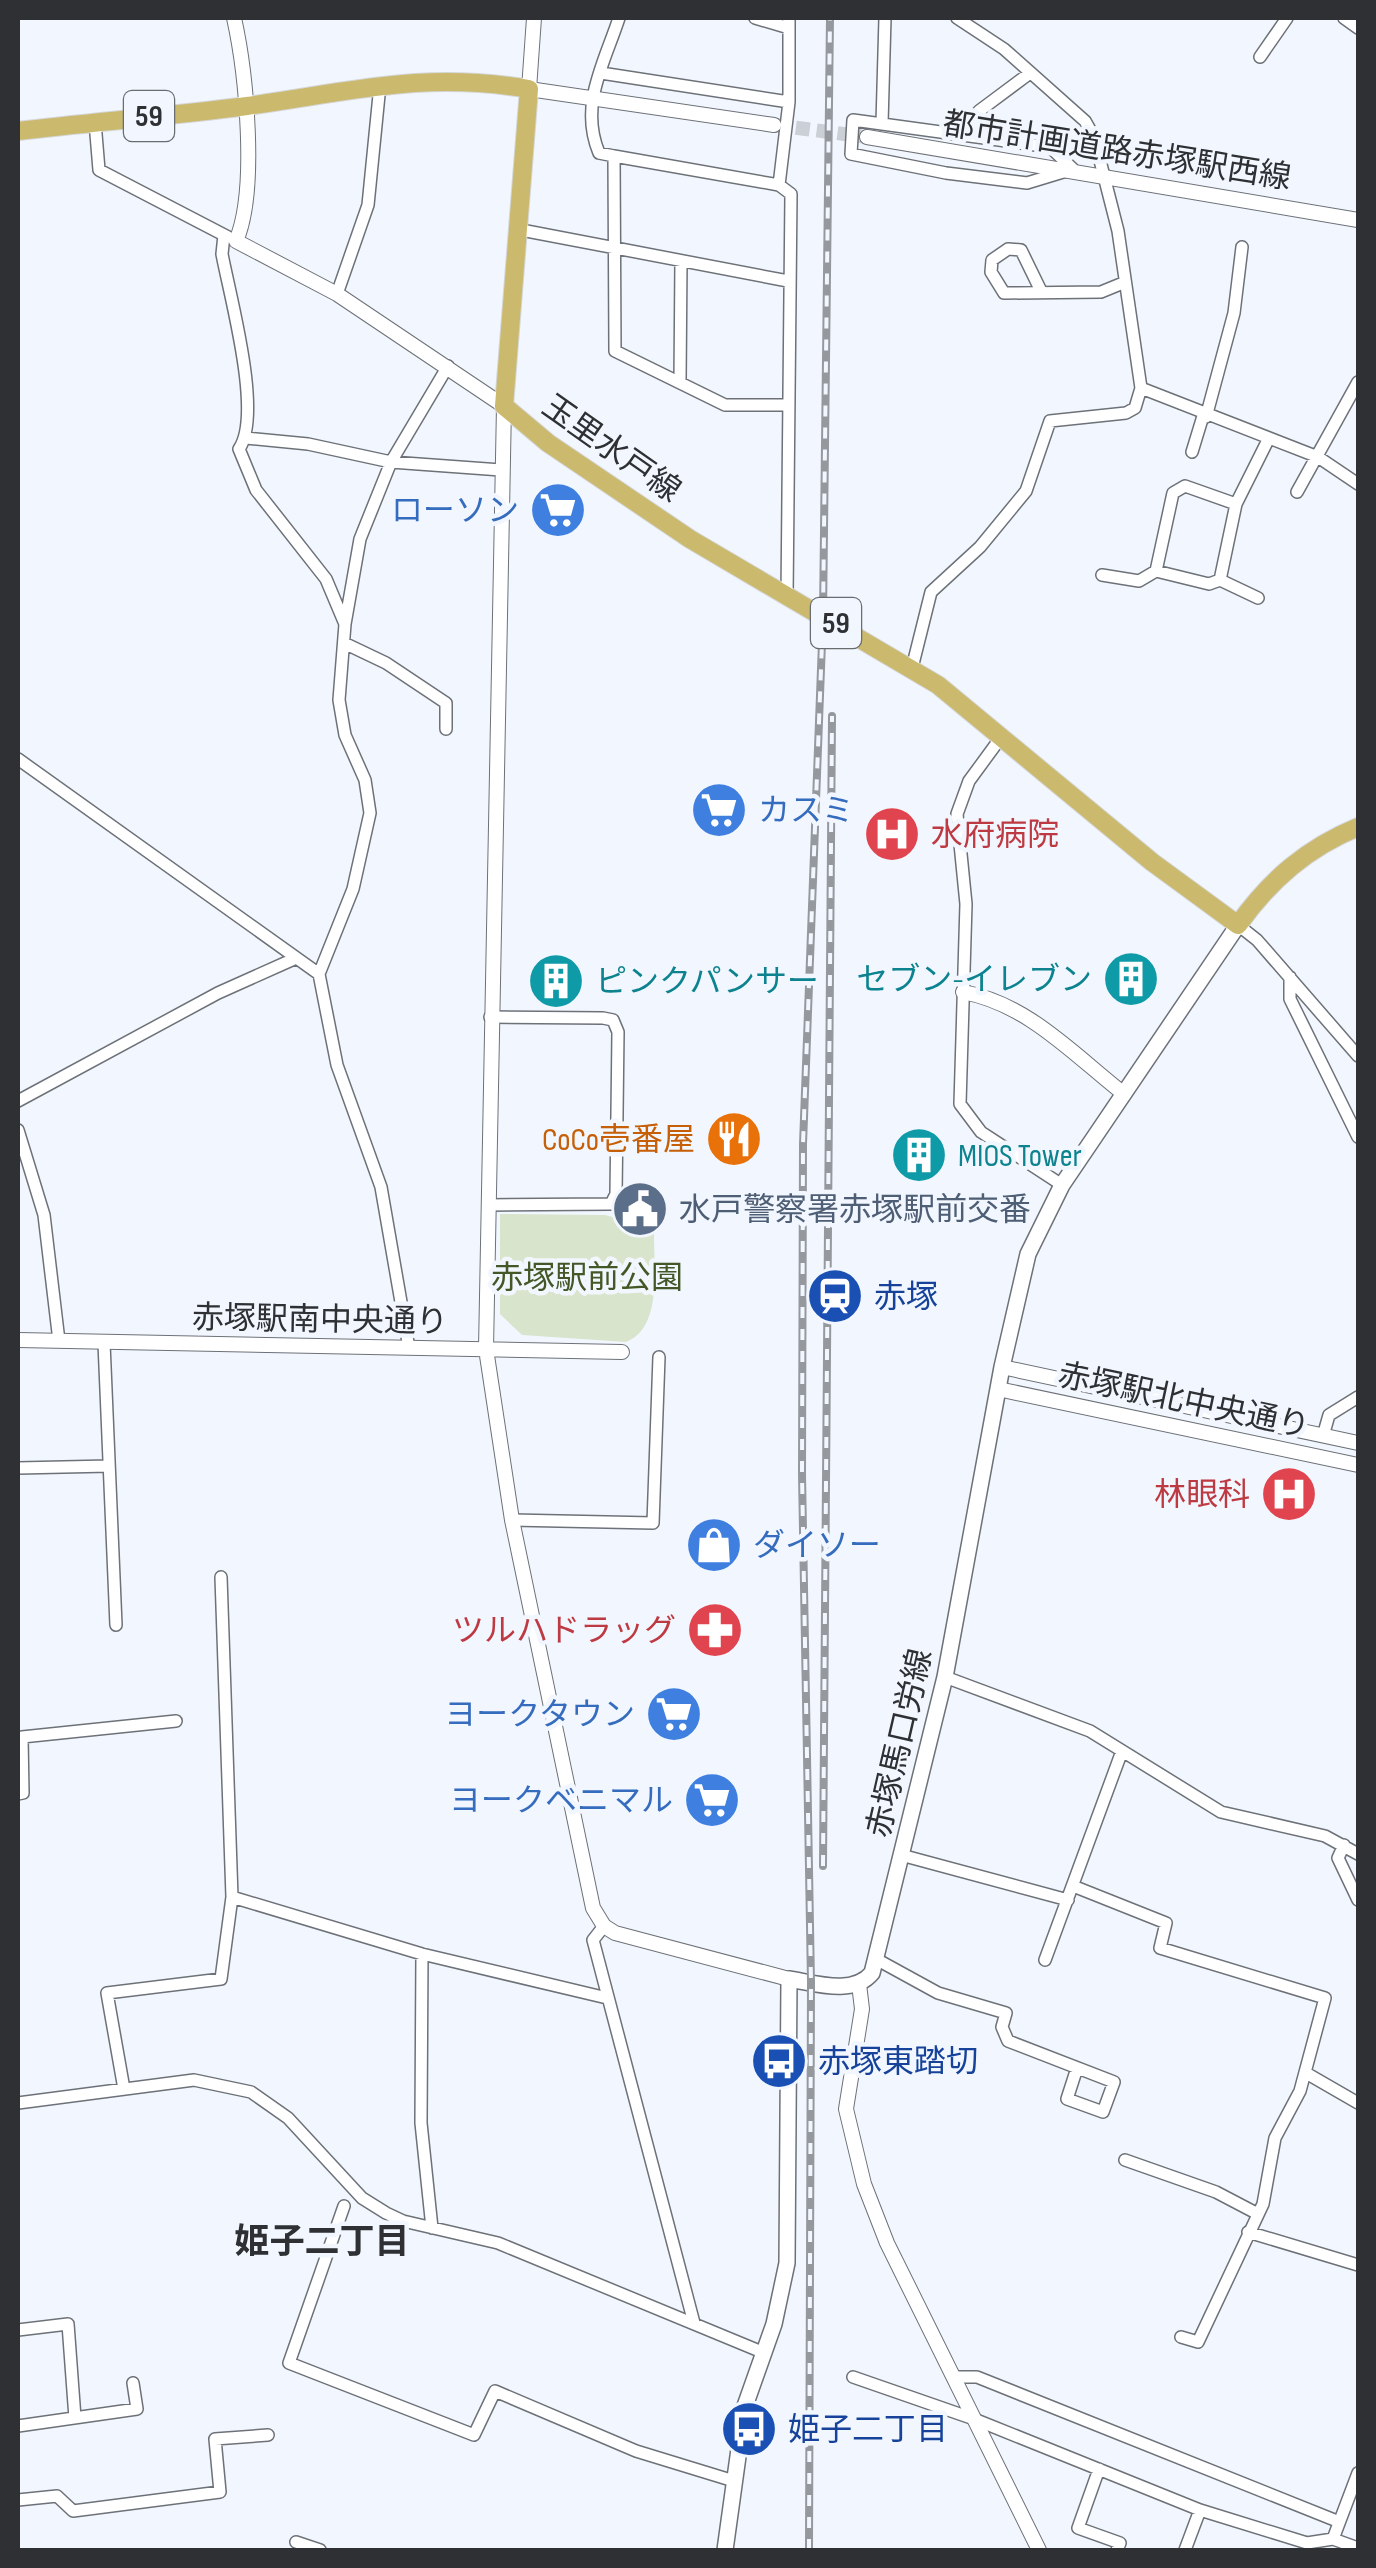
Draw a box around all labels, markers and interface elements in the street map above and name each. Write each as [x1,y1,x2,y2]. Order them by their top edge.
road number: 59 [124,91,174,141]
street label: 都市計画道路赤塚駅西線 [940,105,1294,198]
street label: 玉里水戸線 [534,387,688,511]
supermarket icon: ローソン [528,480,588,540]
place label: ローソン [391,492,519,531]
road number: 59 [811,598,861,648]
supermarket icon: カスミ [689,780,749,840]
place label: カスミ [758,792,854,831]
hospital icon: 水府病院 [862,804,922,864]
place label: 水府病院 [931,816,1059,855]
building icon: セブン-イレブン [1101,949,1161,1009]
building icon: ピンクパンサー [526,951,586,1011]
place label: セブン-イレブン [856,961,1092,1000]
place label: ピンクパンサー [595,963,819,1002]
restaurant icon: CoCo壱番屋 [704,1109,764,1169]
place label: CoCo壱番屋 [542,1121,695,1160]
building icon: MIOS Tower [889,1125,949,1185]
place label: MIOS Tower [958,1137,1082,1176]
public building icon: 水戸警察署赤塚駅前交番 [610,1179,670,1239]
place label: 水戸警察署赤塚駅前交番 [679,1191,1031,1230]
park label: 赤塚駅前公園 [491,1259,683,1298]
station icon: 赤塚 [805,1266,865,1326]
place label: 赤塚 [874,1278,938,1317]
street label: 赤塚駅南中央通り [192,1299,448,1342]
street label: 赤塚駅北中央通り [1054,1356,1313,1447]
hospital icon: 林眼科 [1259,1464,1319,1524]
place label: 林眼科 [1154,1476,1250,1515]
shop icon: ダイソー [684,1515,744,1575]
place label: ダイソー [753,1527,881,1566]
pharmacy icon: ツルハドラッグ [685,1600,745,1660]
place label: ツルハドラッグ [452,1612,676,1651]
street label: 赤塚馬口労線 [860,1645,941,1841]
supermarket icon: ヨークタウン [644,1684,704,1744]
place label: ヨークタウン [444,1696,635,1735]
supermarket icon: ヨークベニマル [682,1770,742,1830]
place label: ヨークベニマル [449,1782,673,1821]
bus stop icon: 赤塚東踏切 [749,2031,809,2091]
place label: 赤塚東踏切 [818,2043,978,2082]
district label: 姫子二丁目 [234,2221,410,2264]
bus stop icon: 姫子二丁目 [719,2399,779,2459]
place label: 姫子二丁目 [788,2411,948,2450]

